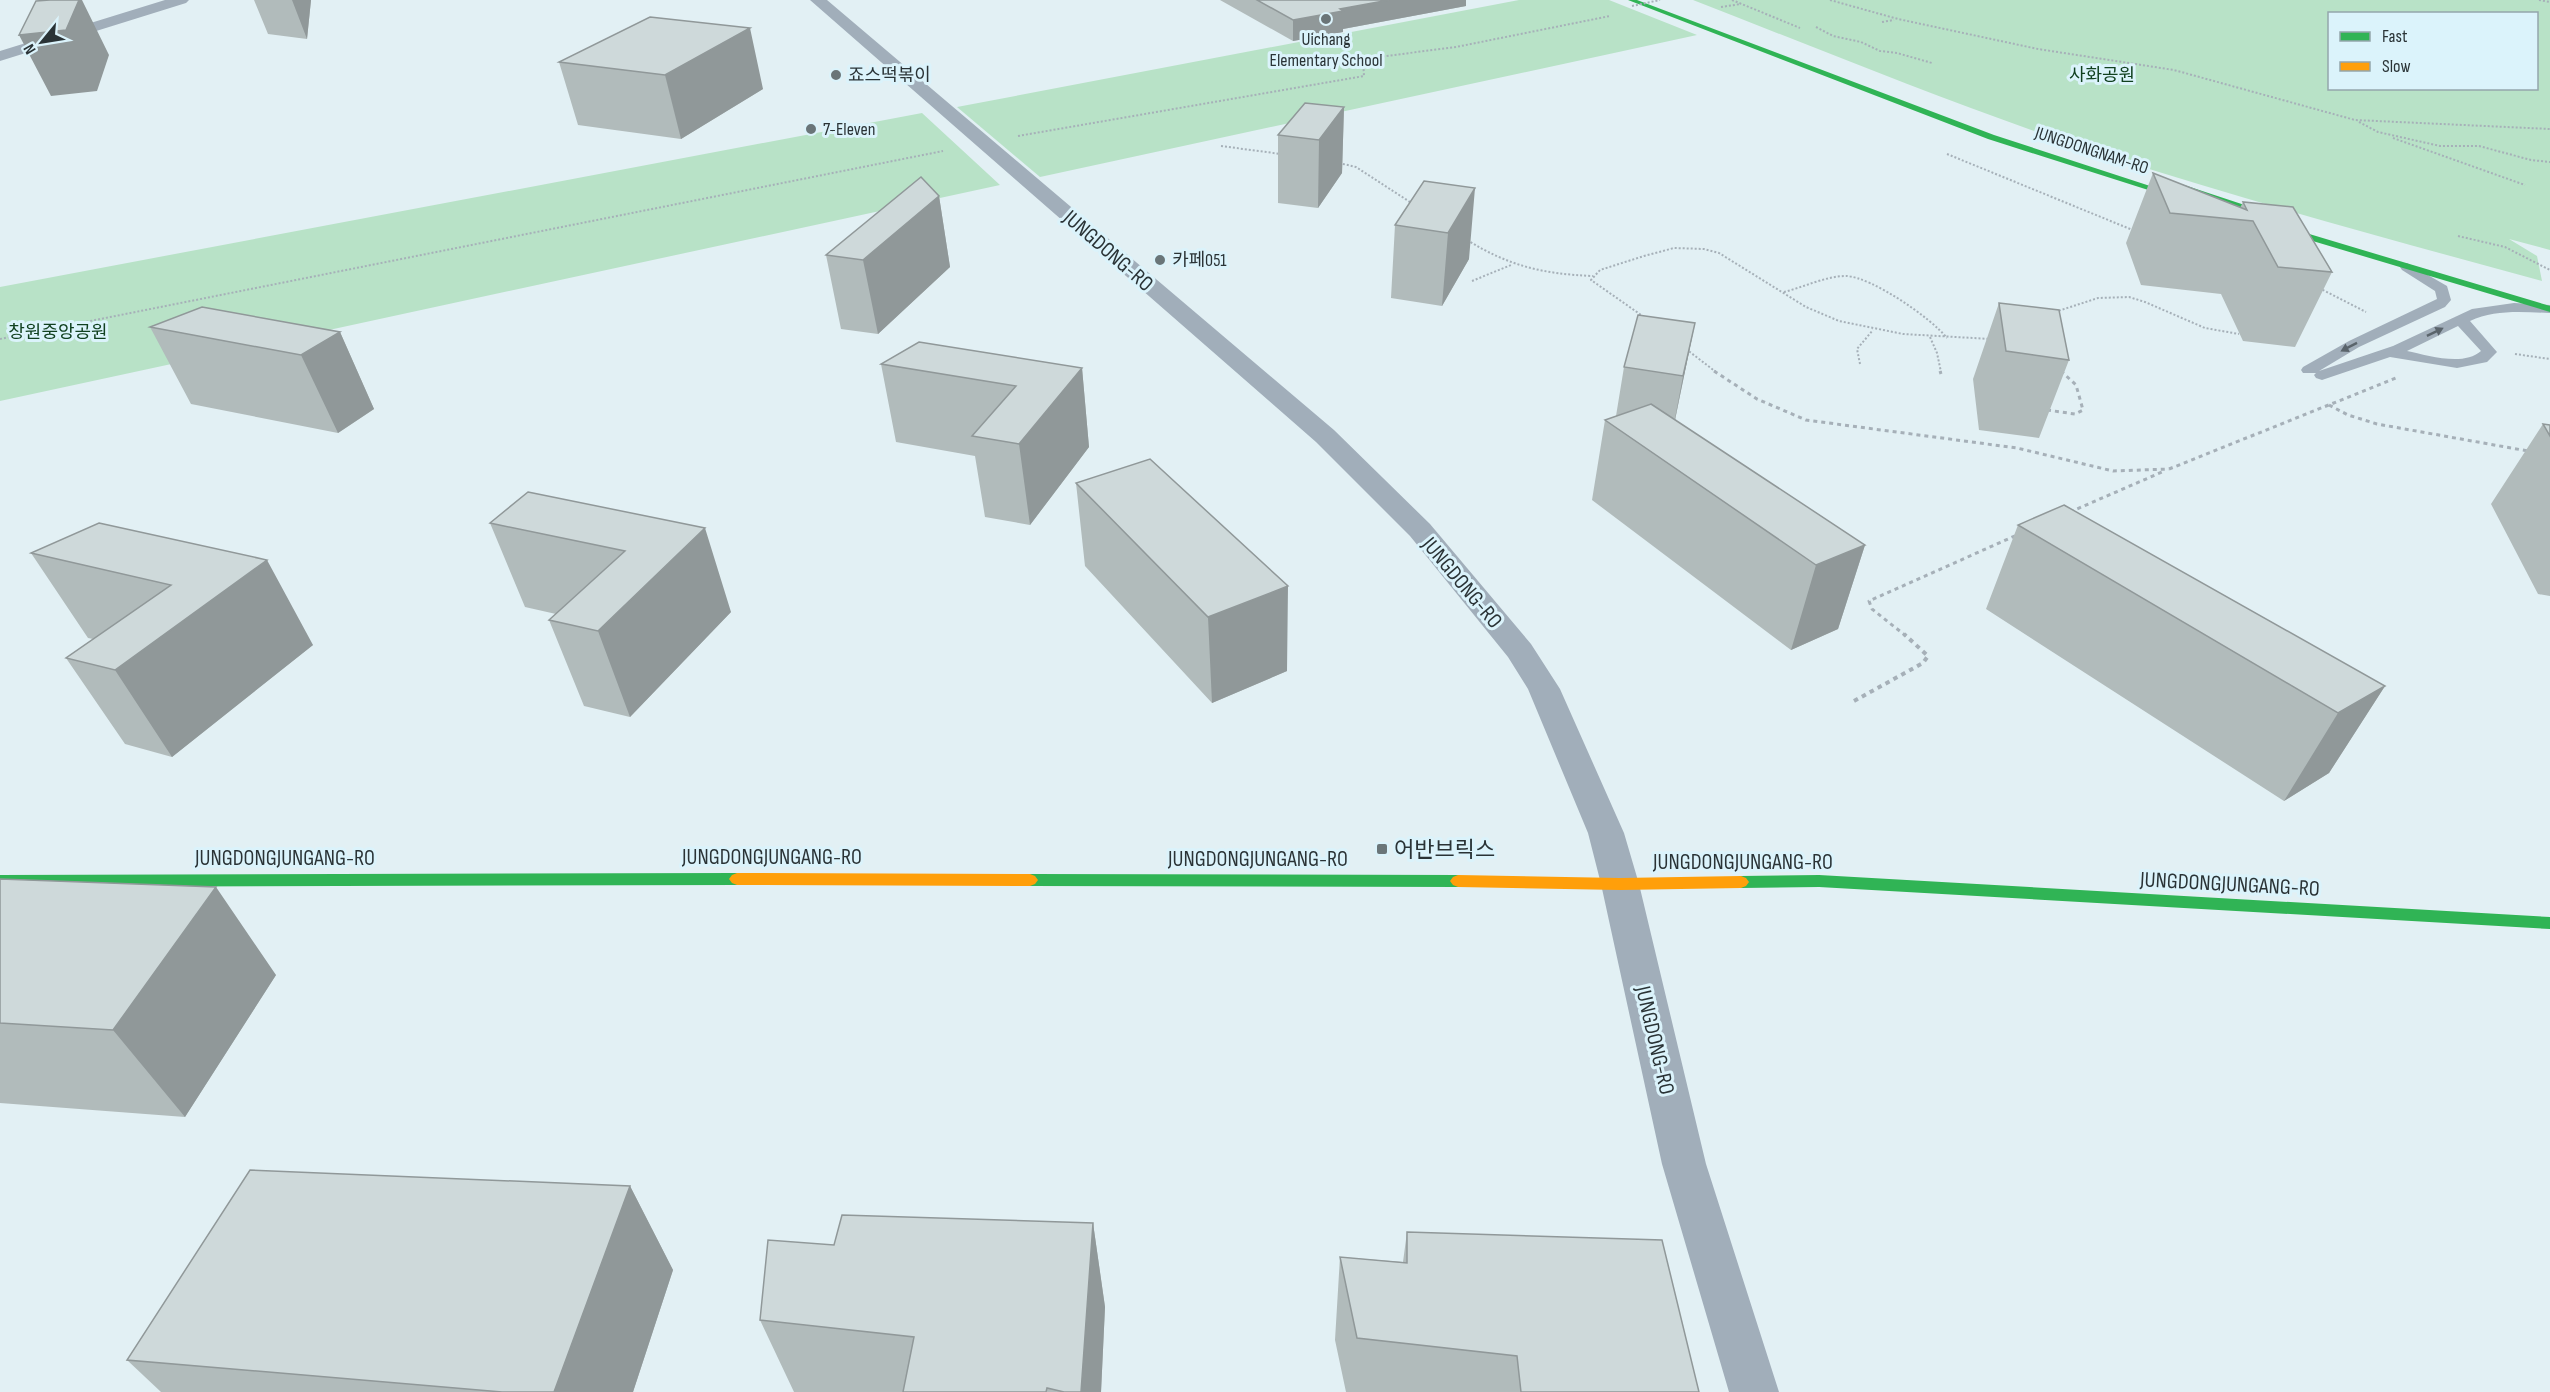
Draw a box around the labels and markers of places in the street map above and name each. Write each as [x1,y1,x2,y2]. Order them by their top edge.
marker: Uichang Elementary School [1319,12,1333,26]
place label: Uichang Elementary School [1270,29,1382,71]
place label: 죠스떡볶이 [848,65,931,86]
marker: 죠스떡볶이 [829,68,843,82]
place label: 7-Eleven [823,119,876,140]
marker: 7-Eleven [804,122,818,136]
place label: 카페051 [1172,250,1227,271]
marker: 카페051 [1153,253,1167,267]
place label: 어반브릭스 [1394,837,1495,864]
marker: 어반브릭스 [1375,842,1389,856]

